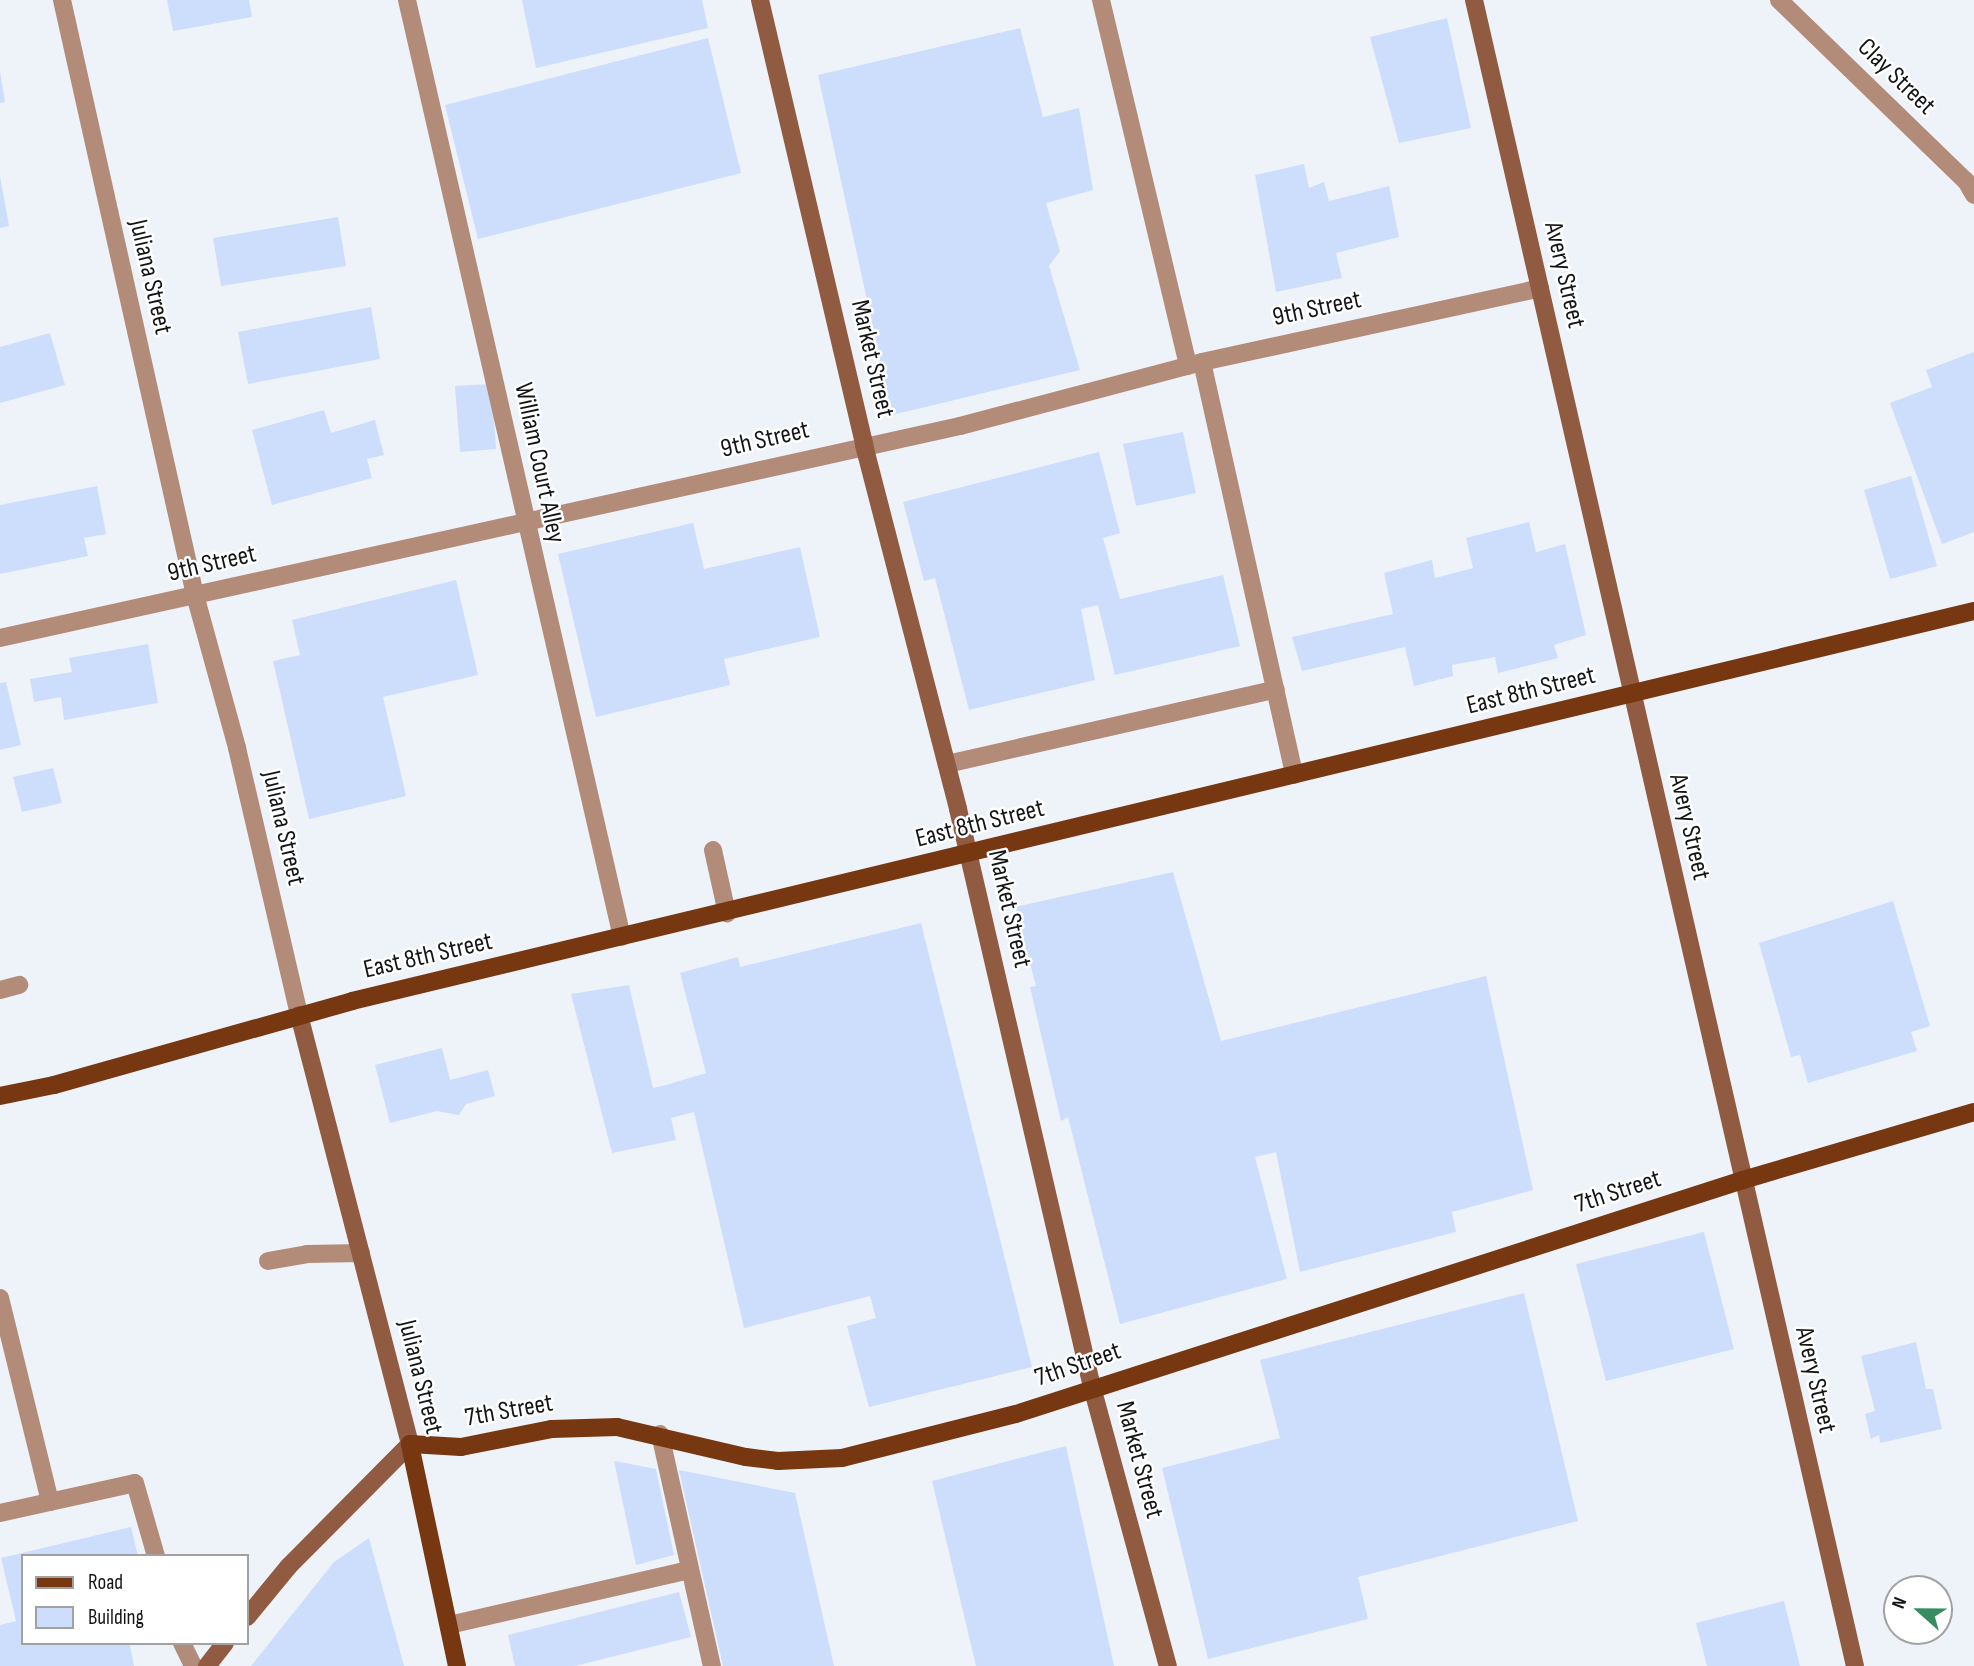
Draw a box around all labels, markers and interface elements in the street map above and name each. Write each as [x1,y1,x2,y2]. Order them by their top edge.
street label: Clay Street [1851,32,1941,122]
street label: Juliana Street [122,217,178,337]
street label: Avery Street [1537,219,1591,331]
street label: 9th Street [1270,284,1364,334]
street label: Market Street [843,297,901,421]
street label: William Court Alley [507,380,571,546]
street label: 9th Street [718,415,812,465]
street label: 9th Street [165,539,259,589]
street label: East 8th Street [1464,660,1598,722]
street label: Juliana Street [255,768,311,888]
street label: Avery Street [1662,771,1716,883]
street label: East 8th Street [913,793,1047,855]
street label: Market Street [980,847,1038,971]
street label: East 8th Street [361,926,495,986]
street label: 7th Street [1571,1163,1665,1221]
street label: Juliana Street [391,1317,449,1437]
street label: Avery Street [1788,1324,1842,1436]
street label: 7th Street [1031,1336,1125,1394]
street label: 7th Street [463,1388,555,1434]
street label: Market Street [1108,1398,1170,1522]
legend [21,1554,248,1645]
text: Road [88,1570,123,1595]
north arrow [1883,1575,1953,1645]
text: N [1887,1594,1912,1612]
text: Building [88,1605,144,1630]

